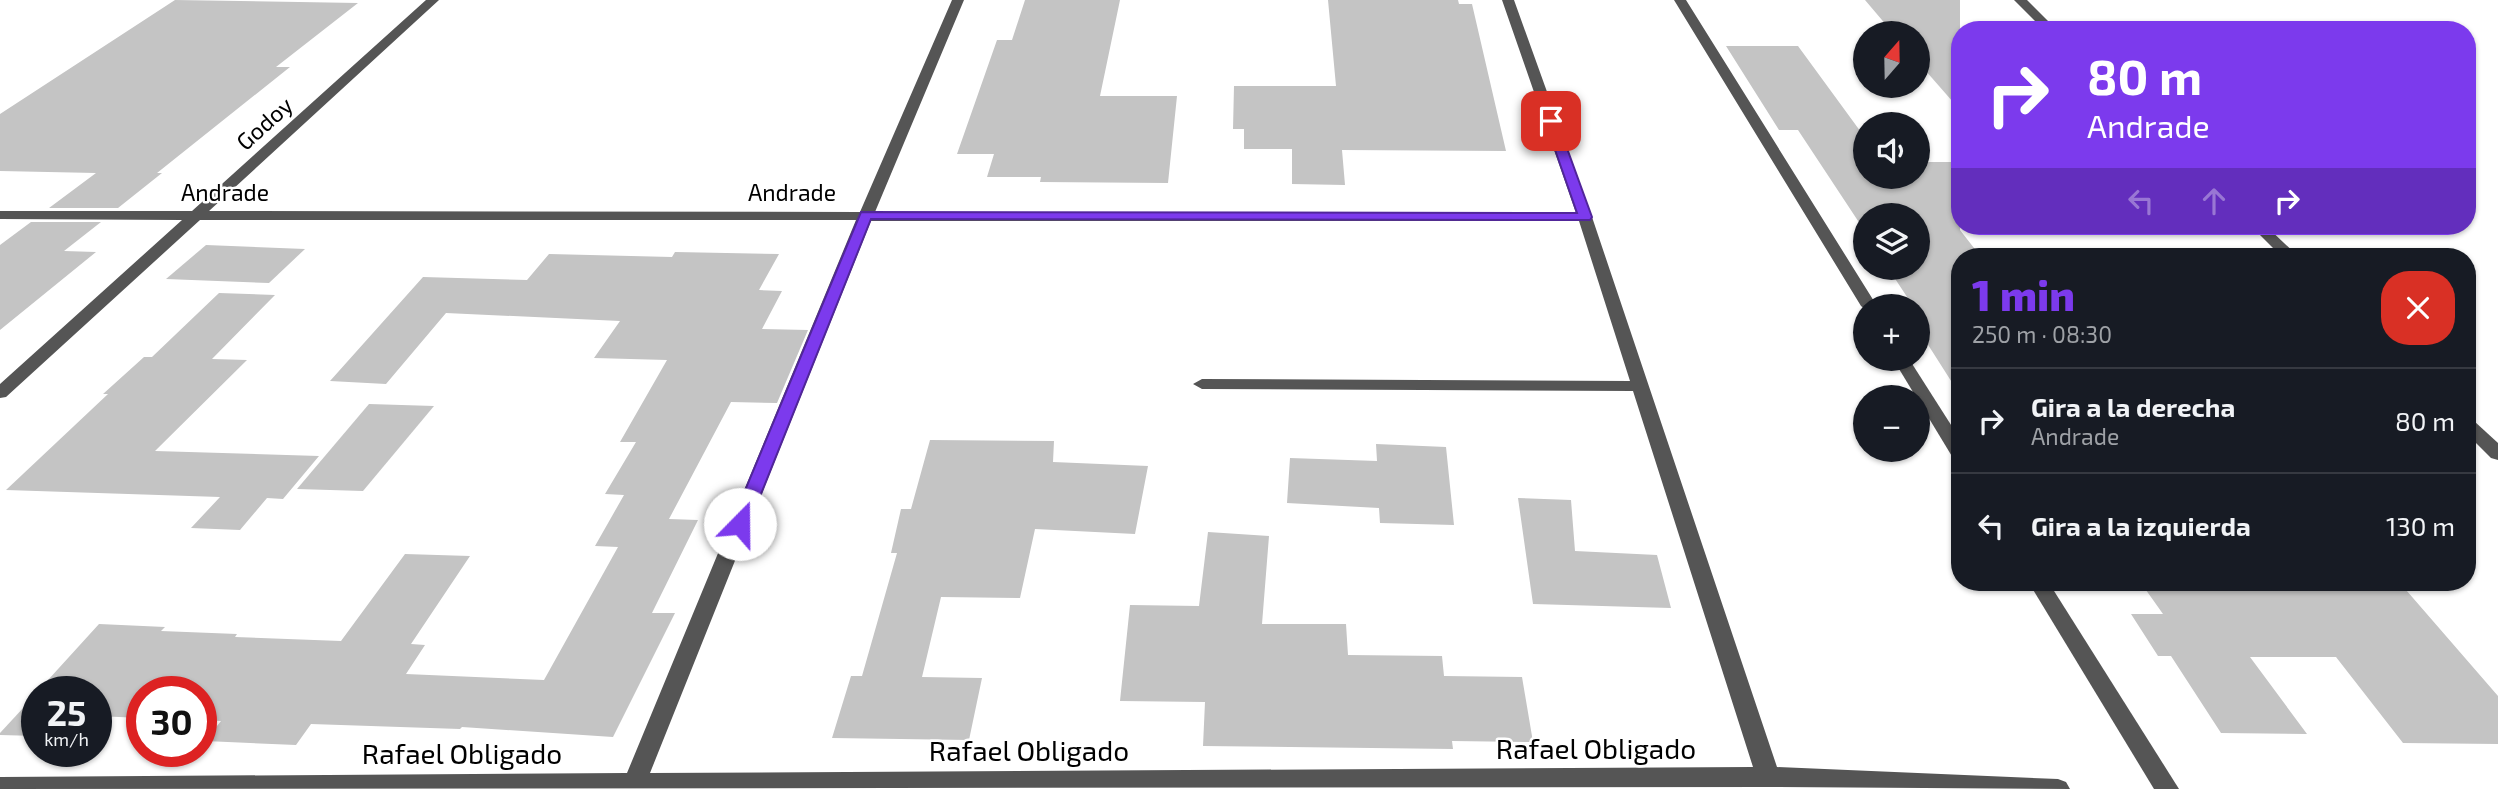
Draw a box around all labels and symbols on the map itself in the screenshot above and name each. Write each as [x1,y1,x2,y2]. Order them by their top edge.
north arrow [1853,21,1930,98]
street label: Godoy [230,91,298,155]
pin [1521,91,1581,151]
street label: Andrade [181,178,269,206]
street label: Andrade [748,178,836,206]
position arrow [703,487,777,561]
speed limit sign: 30 [126,676,217,767]
street label: Rafael Obligado [1496,731,1696,765]
street label: Rafael Obligado [929,733,1129,767]
street label: Rafael Obligado [362,736,562,770]

